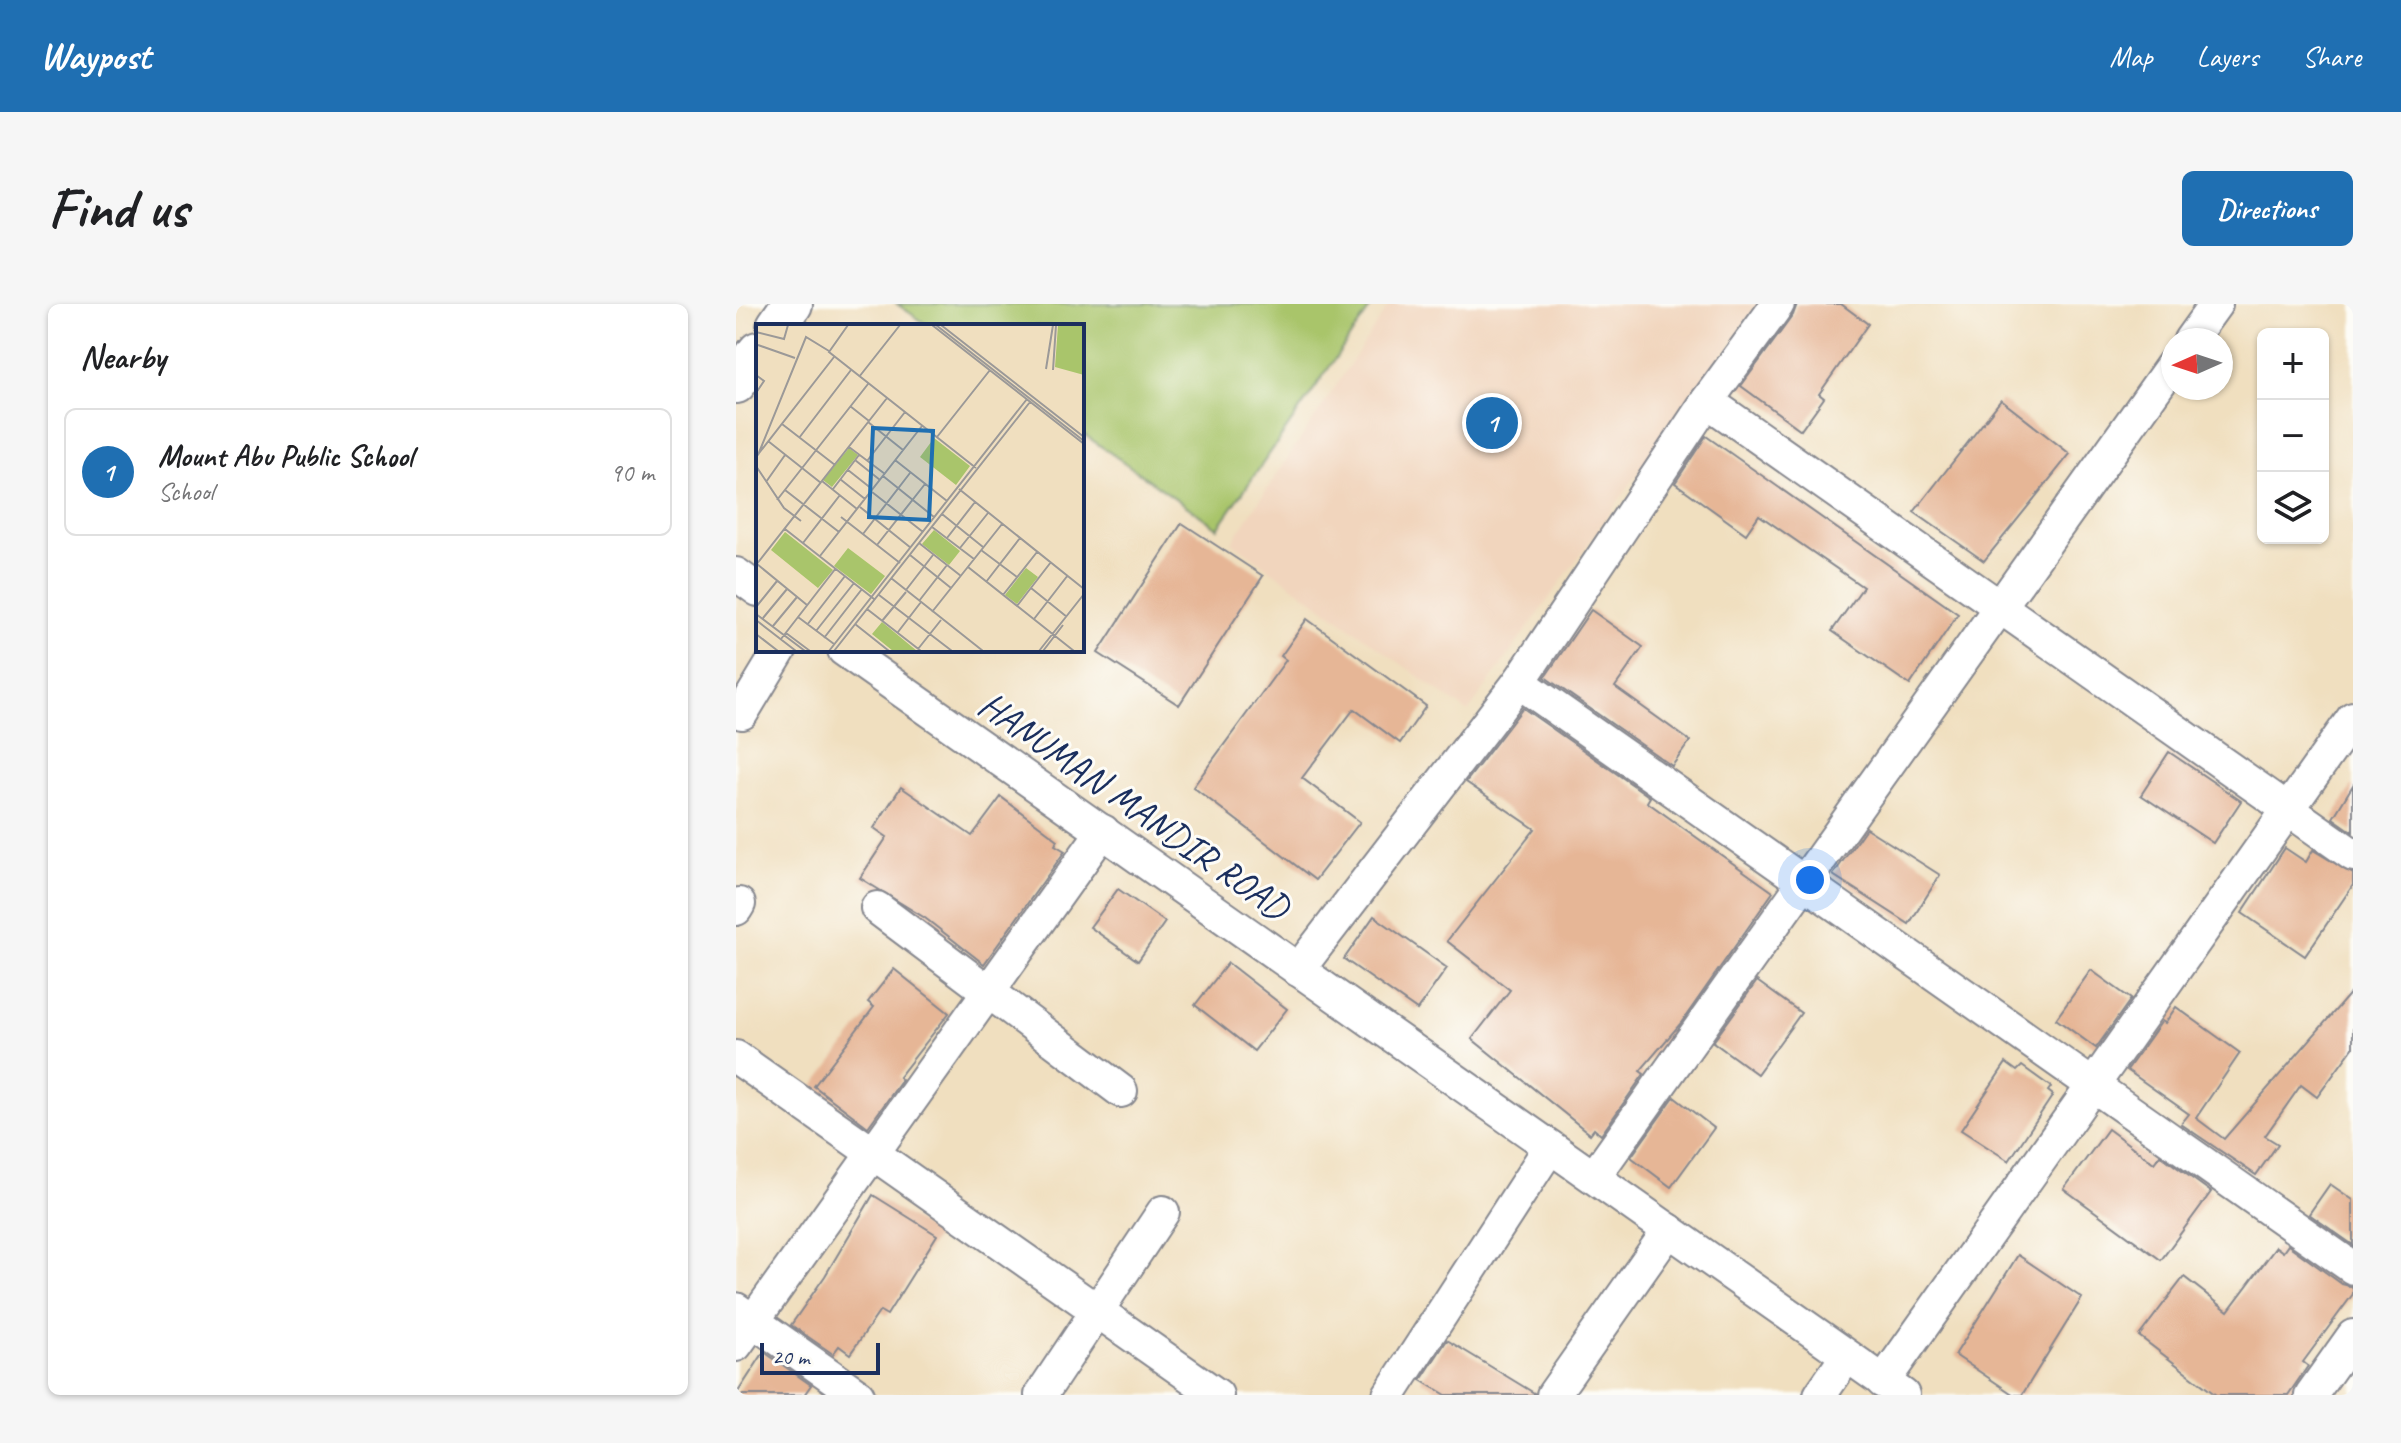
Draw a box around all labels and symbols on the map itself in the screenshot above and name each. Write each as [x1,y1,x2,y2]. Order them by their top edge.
inset map [756,324,1084,652]
north arrow [2161,328,2233,400]
pin: 1 [1466,393,1518,453]
street label: HANUMAN MANDIR ROAD [970,681,1300,932]
your location [1790,860,1830,900]
scale bar [760,1339,880,1375]

